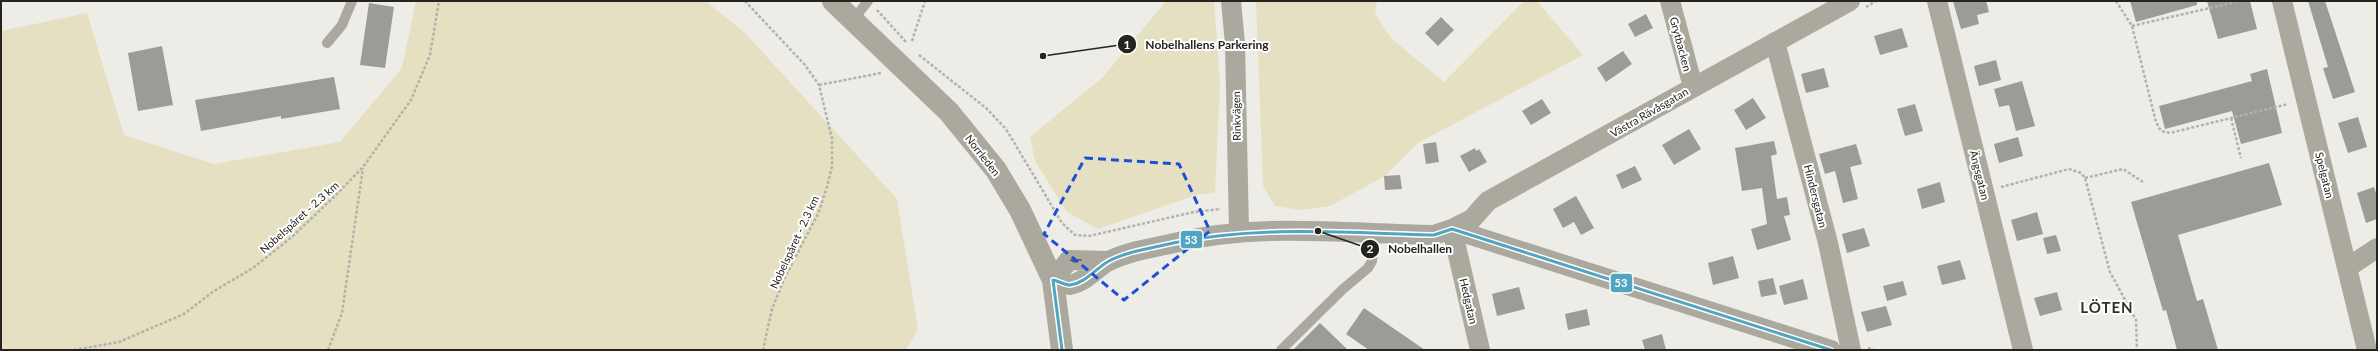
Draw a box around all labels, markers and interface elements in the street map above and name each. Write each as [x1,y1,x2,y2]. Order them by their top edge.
street label: Grytbacken [1668,15,1694,73]
callout: Nobelhallens Parkering [1117,32,1277,56]
text: 1 [1124,37,1131,52]
text: Nobelhallens Parkering [1145,37,1269,52]
street label: Västra Rävåsgatan [1608,84,1690,140]
street label: Rinkvägen [1229,91,1243,141]
street label: Norrleden [963,132,1003,178]
street label: Ängsgatan [1968,149,1992,201]
street label: Spelgatan [2313,151,2337,199]
street label: Hindersgatan [1802,163,1830,229]
street label: Nobelspåret - 2.3 km [257,178,341,256]
street label: Nobelspåret - 2.3 km [767,193,821,291]
line badge: 53 [1180,230,1203,249]
text: 53 [1185,233,1197,246]
callout: Nobelhallen [1360,237,1460,261]
text: 2 [1367,241,1374,256]
text: Nobelhallen [1388,241,1452,256]
one-way arrow [1070,256,1082,263]
line badge: 53 [1610,273,1633,293]
text: 53 [1615,276,1627,289]
street label: Hedgatan [1457,277,1481,325]
district label: LÖTEN [2080,298,2134,316]

